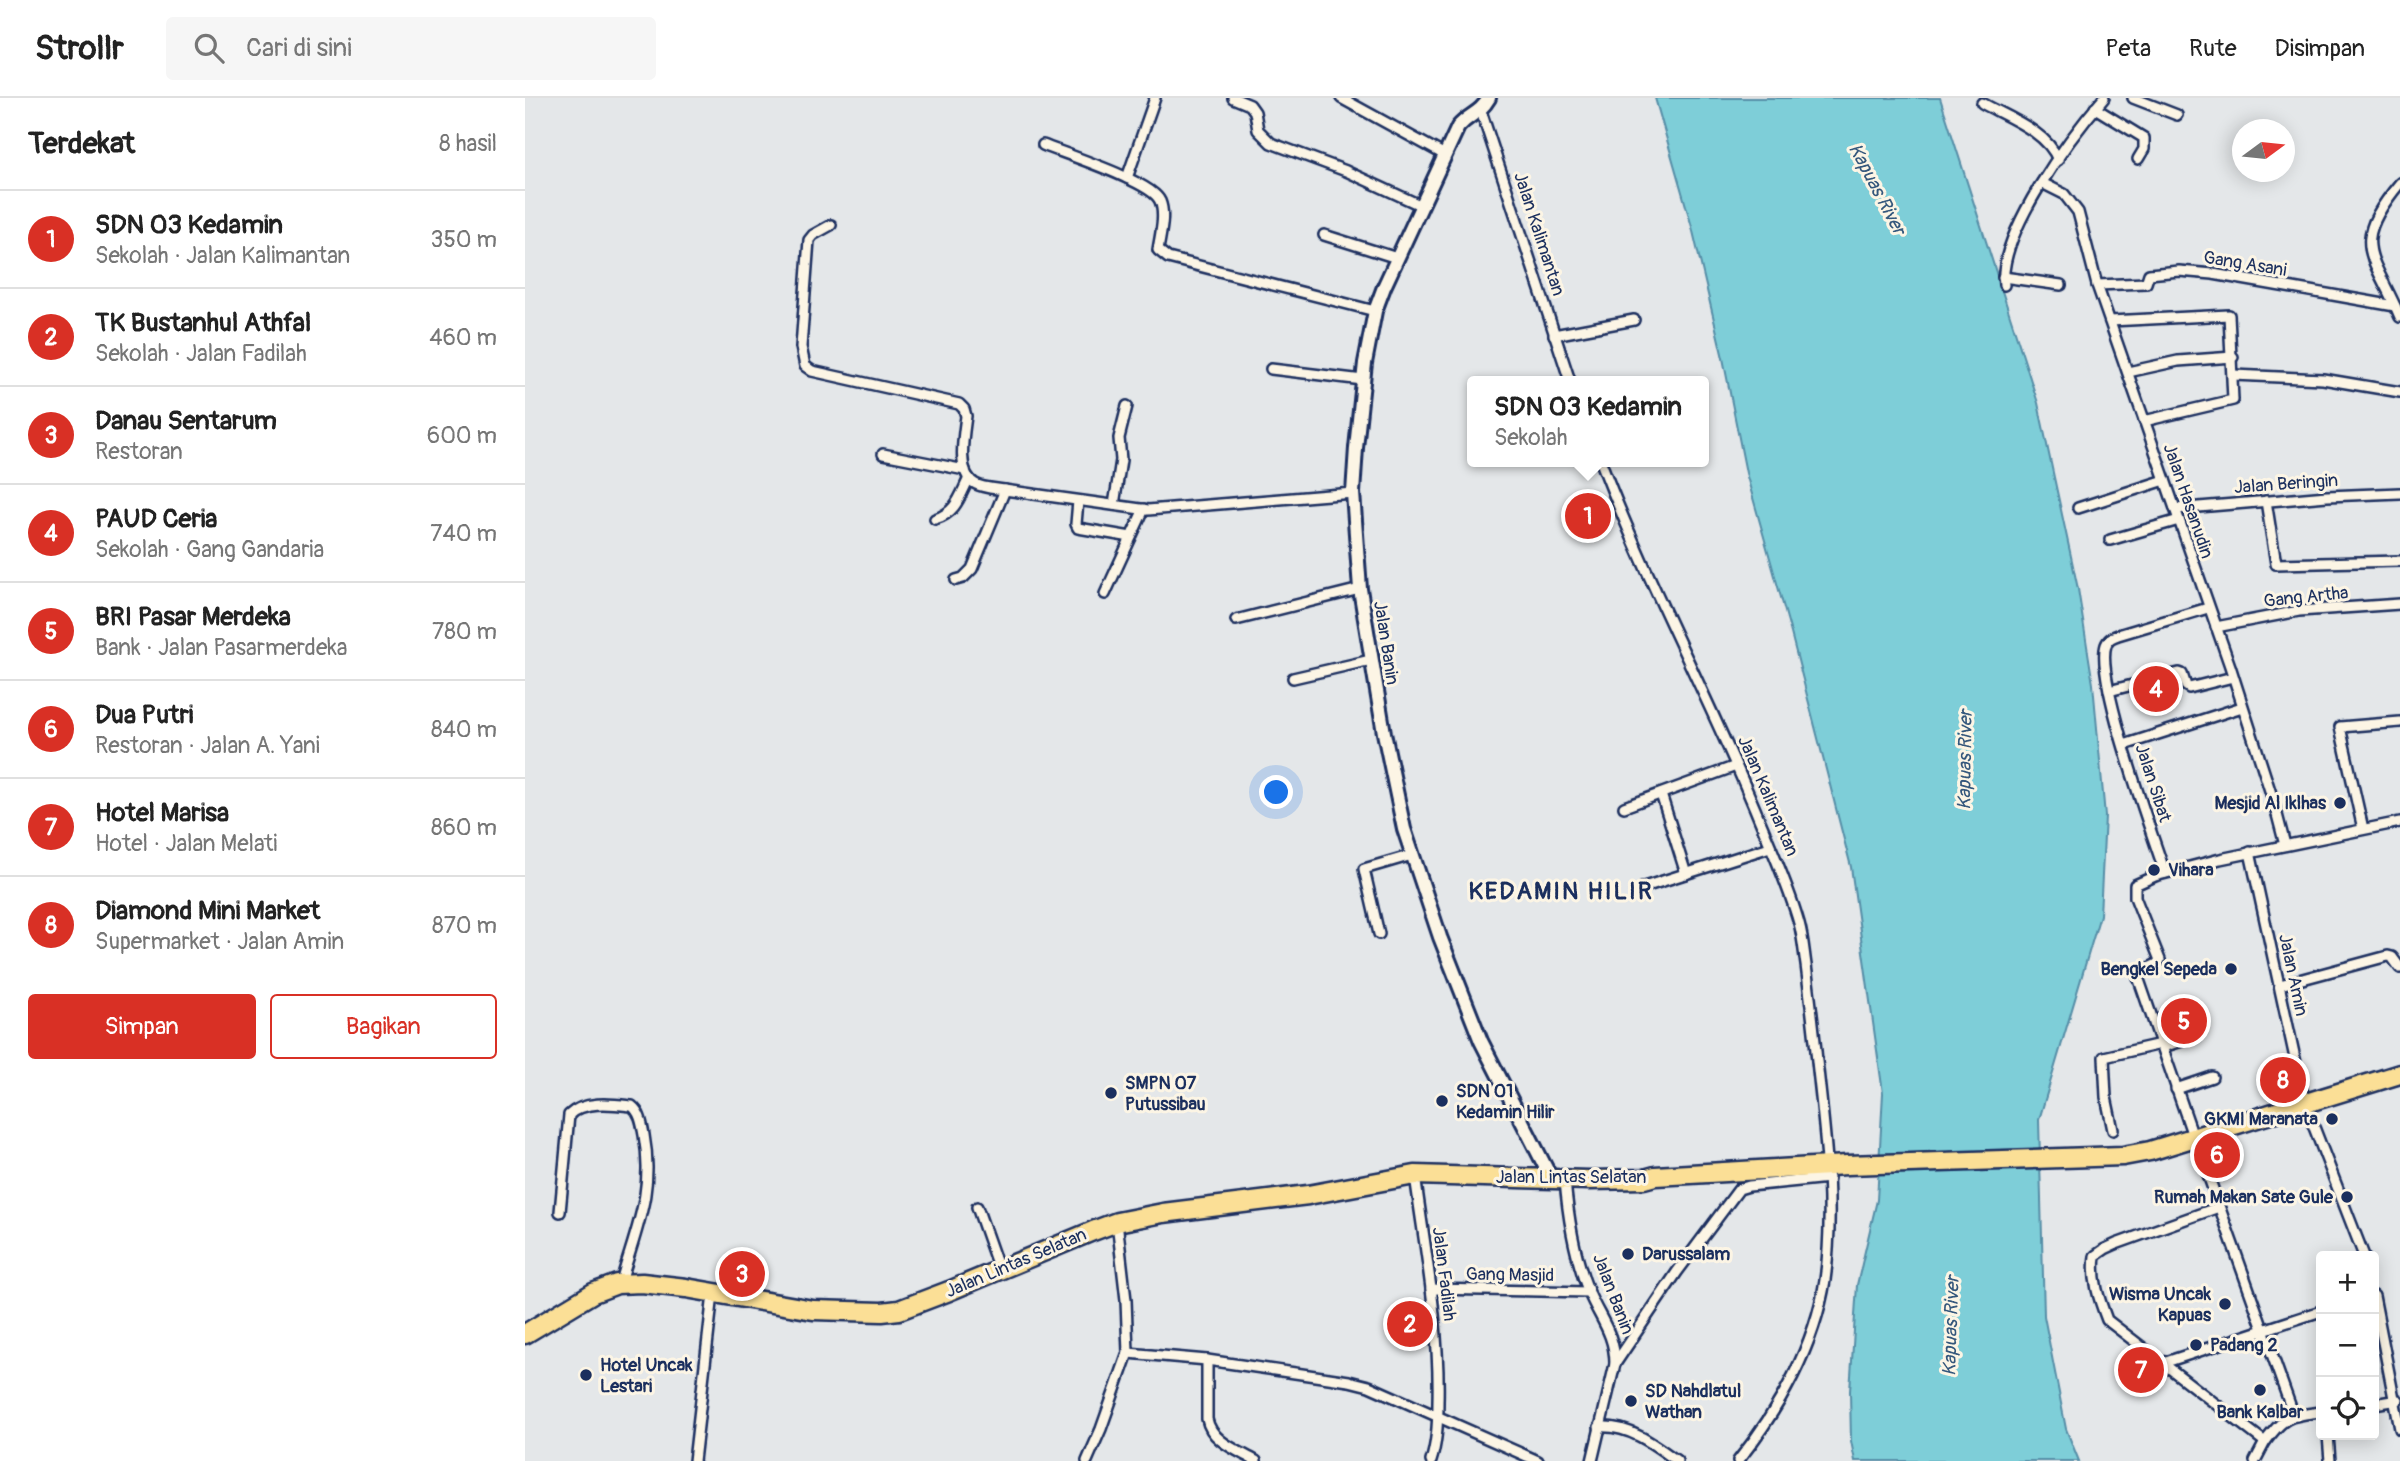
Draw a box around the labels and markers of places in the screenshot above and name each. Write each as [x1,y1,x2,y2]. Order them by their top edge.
pin: 1 [1565,490,1611,542]
pin: 4 [2133,663,2179,715]
place label: Mesjid Al Iklhas [2214,792,2327,815]
marker: Mesjid Al Iklhas [2332,795,2348,811]
place label: Vihara [2168,859,2214,882]
marker: Vihara [2146,862,2162,878]
place label: Bengkel Sepeda [2101,958,2218,981]
marker: Bengkel Sepeda [2223,961,2239,977]
pin: 5 [2161,995,2207,1047]
pin: 8 [2260,1054,2306,1106]
place label: SMPN 07 Putussibau [1125,1072,1206,1116]
place label: SDN 01 Kedamin Hilir [1456,1080,1555,1124]
marker: SMPN 07 Putussibau [1103,1085,1119,1101]
marker: SDN 01 Kedamin Hilir [1434,1093,1450,1109]
place label: GKMI Maranata [2204,1108,2319,1131]
marker: GKMI Maranata [2324,1111,2340,1127]
pin: 6 [2194,1129,2240,1181]
place label: Rumah Makan Sate Gule [2154,1186,2334,1209]
marker: Rumah Makan Sate Gule [2339,1189,2355,1205]
place label: Darussalam [1642,1243,1730,1266]
marker: Darussalam [1620,1246,1636,1262]
pin: 3 [719,1248,765,1300]
place label: Wisma Uncak Kapuas [2109,1283,2212,1327]
marker: Wisma Uncak Kapuas [2217,1296,2233,1312]
pin: 2 [1387,1298,1433,1350]
place label: Padang 2 [2210,1334,2277,1357]
marker: Padang 2 [2188,1337,2204,1353]
pin: 7 [2118,1344,2164,1396]
place label: Hotel Uncak Lestari [600,1354,693,1398]
marker: Hotel Uncak Lestari [578,1367,594,1383]
place label: SD Nahdlatul Wathan [1645,1380,1741,1424]
marker: Bank Kalbar [2252,1382,2268,1398]
marker: SD Nahdlatul Wathan [1623,1393,1639,1409]
place label: Bank Kalbar [2217,1401,2304,1424]

